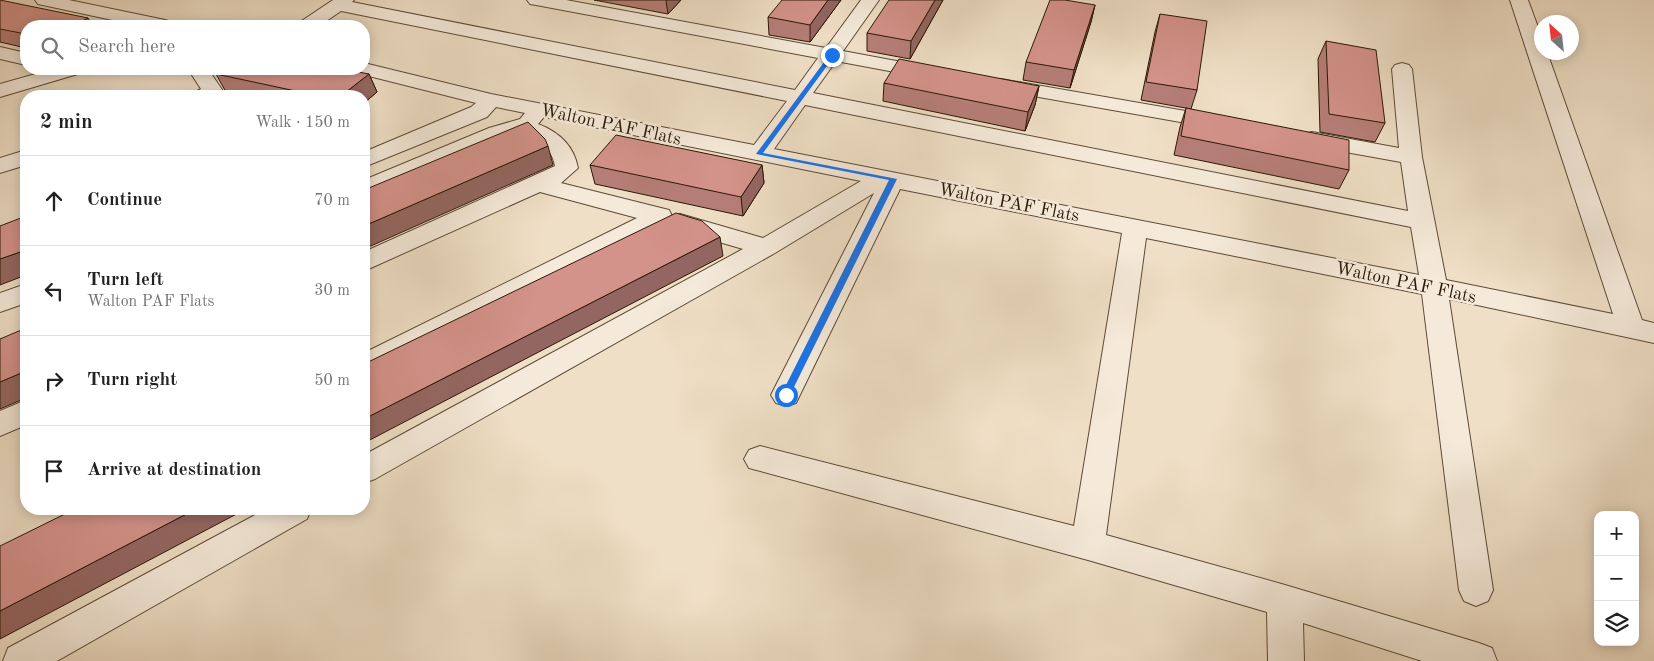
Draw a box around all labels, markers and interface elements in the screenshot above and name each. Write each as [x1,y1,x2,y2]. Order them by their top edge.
north arrow [1534,15,1579,60]
search box [20,20,370,75]
icon: search [38,34,66,62]
text: Search here [78,38,175,57]
route end [821,44,844,67]
street label: Walton PAF Flats [539,101,683,149]
text: 2 min [40,112,93,133]
text: Walk · 150 m [255,115,350,131]
street label: Walton PAF Flats [937,180,1081,226]
icon: ahead [40,187,68,215]
text: Continue [87,191,162,210]
text: 70 m [314,193,350,209]
street label: Walton PAF Flats [1334,259,1478,307]
text: Turn left [87,271,164,290]
icon: left [40,277,68,305]
text: 30 m [314,283,350,299]
text: Walton PAF Flats [87,294,215,310]
icon: right [40,367,68,395]
text: Turn right [87,371,177,390]
text: 50 m [314,373,350,389]
route start [775,384,798,407]
icon: arrive [40,457,68,485]
text: Arrive at destination [87,461,261,480]
map controls [1594,511,1639,646]
button: + [1594,511,1639,556]
button: − [1594,556,1639,601]
button: layers [1594,601,1639,646]

